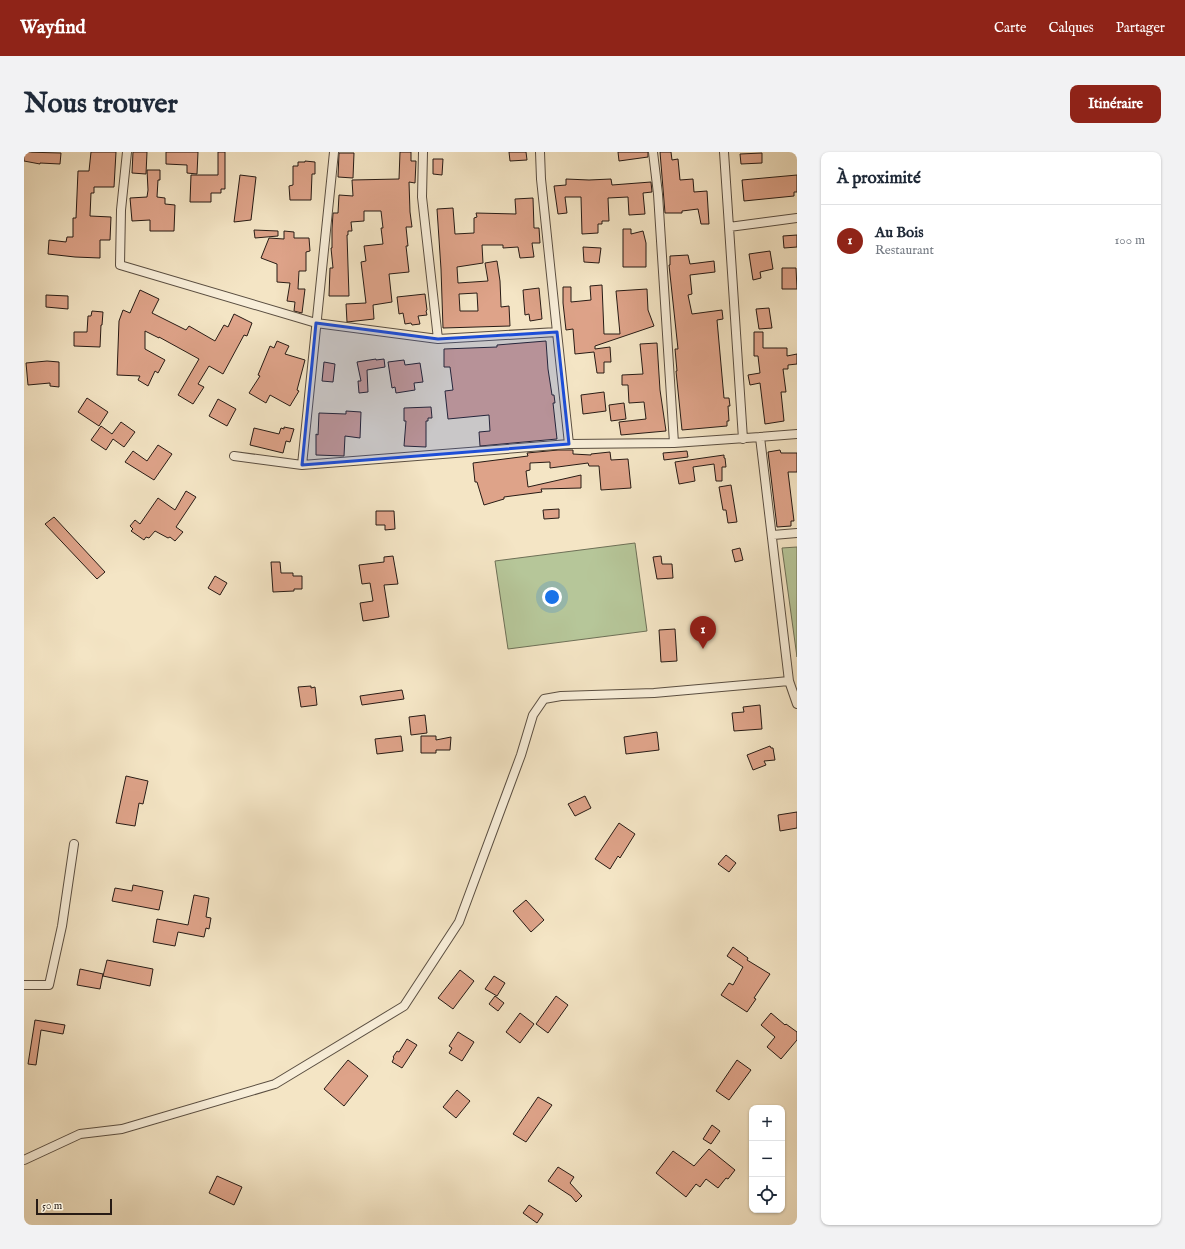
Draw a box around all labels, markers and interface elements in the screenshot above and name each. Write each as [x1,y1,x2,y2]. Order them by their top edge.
text: Wayfind [20,16,86,40]
text: Carte [994,19,1026,37]
text: Calques [1048,19,1094,37]
text: Partager [1116,19,1165,37]
button: Itinéraire [1070,85,1161,123]
text: Nous trouver [24,87,178,122]
text: À proximité [837,168,921,189]
text: Au Bois [875,223,923,242]
text: 1 [848,232,852,249]
text: 100 m [1115,232,1145,249]
text: Restaurant [875,242,934,259]
your location [542,587,562,607]
pin: 1 [690,616,716,649]
map controls [749,1105,785,1213]
button: + [749,1105,785,1141]
button: − [749,1141,785,1177]
button: locate [749,1177,785,1213]
scale bar [36,1197,112,1216]
text: 50 m [42,1199,62,1213]

